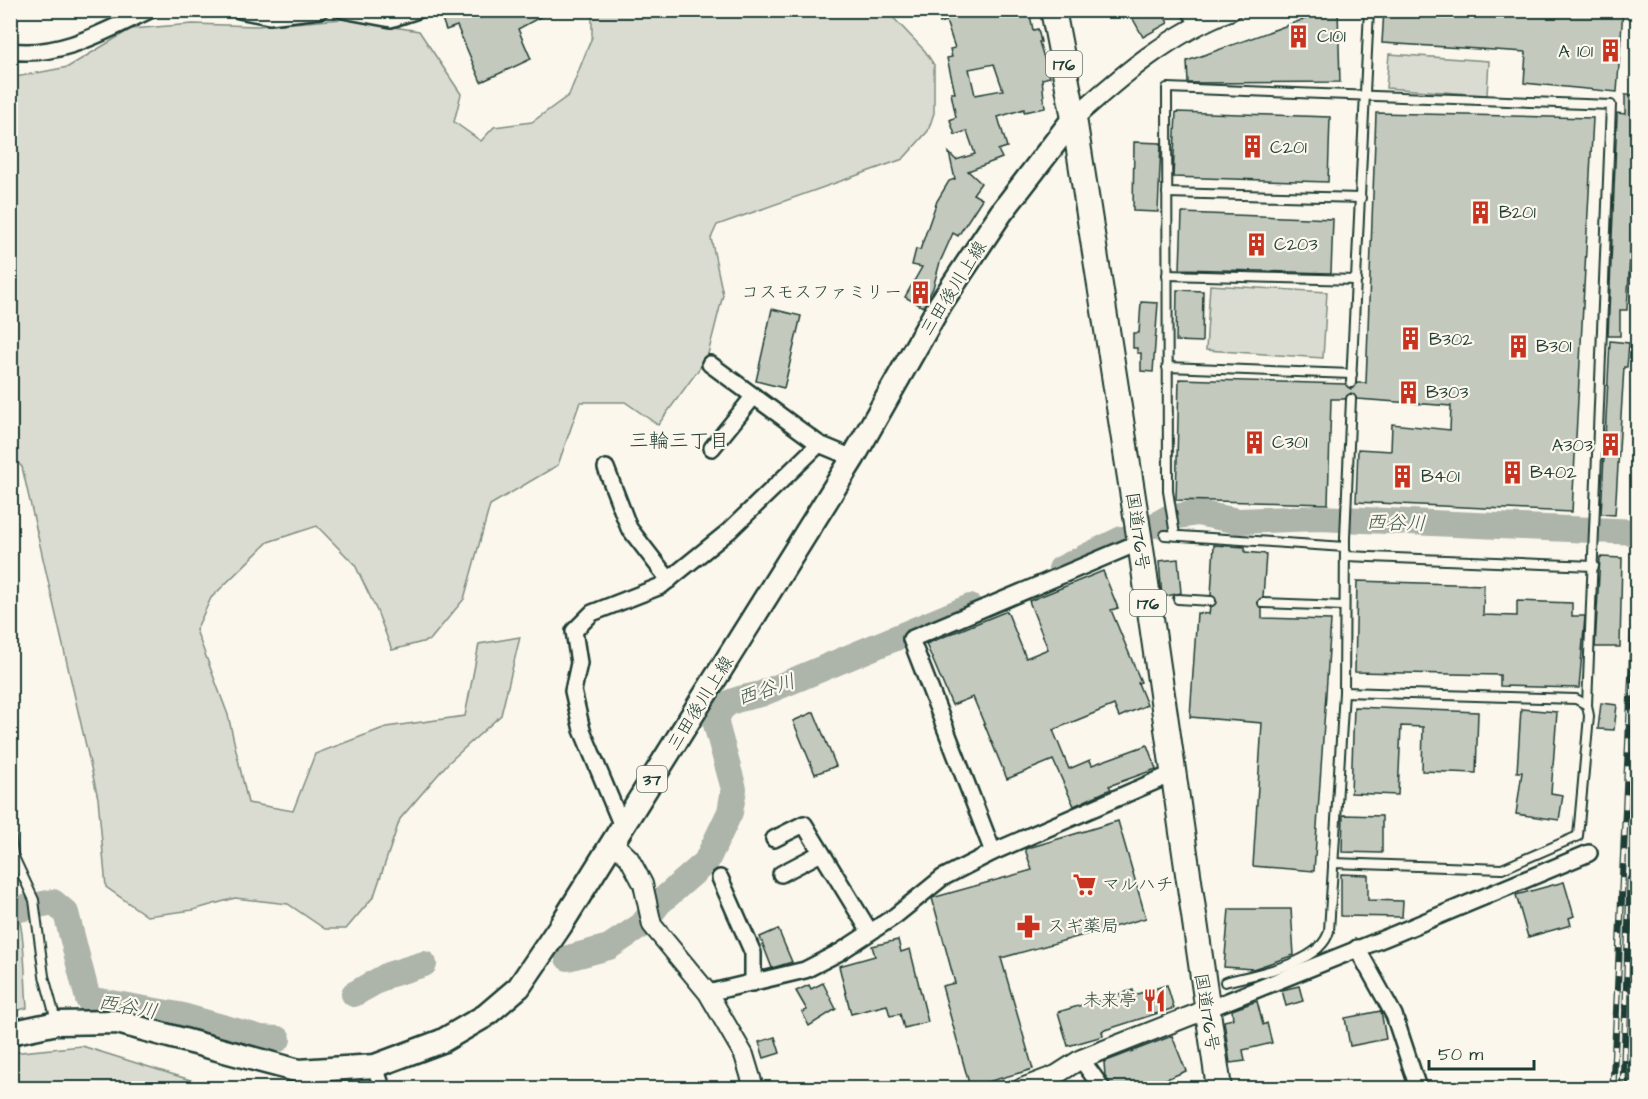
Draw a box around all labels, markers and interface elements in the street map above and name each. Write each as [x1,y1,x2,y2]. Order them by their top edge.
building icon: C101 [1286,23,1312,49]
place label: C101 [1317,24,1346,49]
building icon: A 101 [1598,38,1624,64]
place label: A 101 [1558,39,1593,64]
road number: 176 [1046,51,1082,77]
building icon: C201 [1239,134,1265,160]
place label: C201 [1270,135,1307,160]
building icon: B201 [1468,199,1494,225]
place label: B201 [1499,200,1536,225]
building icon: C203 [1243,231,1269,257]
place label: C203 [1274,232,1318,257]
street label: 三田後川上線 [914,236,993,341]
building icon: コスモスファミリー [907,279,933,305]
place label: コスモスファミリー [741,280,902,305]
building icon: B302 [1398,326,1424,352]
place label: B302 [1429,327,1473,352]
building icon: B301 [1505,333,1531,359]
place label: B301 [1536,334,1572,359]
building icon: B303 [1395,379,1421,405]
place label: B303 [1426,380,1468,405]
district label: 三輪三丁目 [629,427,729,455]
building icon: C301 [1241,429,1267,455]
place label: C301 [1272,430,1308,455]
building icon: A303 [1598,432,1624,458]
place label: A303 [1552,433,1593,458]
building icon: B402 [1499,459,1525,485]
place label: B402 [1530,460,1577,485]
building icon: B401 [1390,463,1416,489]
place label: B401 [1421,464,1460,489]
street label: 国道176号 [1120,490,1155,572]
water label: 西谷川 [1365,508,1426,538]
road number: 176 [1130,590,1166,616]
street label: 三田後川上線 [661,651,740,756]
water label: 西谷川 [733,667,799,713]
road number: 37 [637,766,667,792]
supermarket icon: マルハチ [1071,871,1097,897]
place label: マルハチ [1102,872,1174,897]
pharmacy icon: スギ薬局 [1016,913,1042,939]
place label: スギ薬局 [1047,914,1119,939]
street label: 国道176号 [1188,971,1225,1053]
restaurant icon: 未来亭 [1142,987,1168,1013]
water label: 西谷川 [96,988,160,1026]
place label: 未来亭 [1083,988,1137,1013]
scale bar [1429,1033,1534,1071]
text: 50 m [1438,1042,1483,1067]

